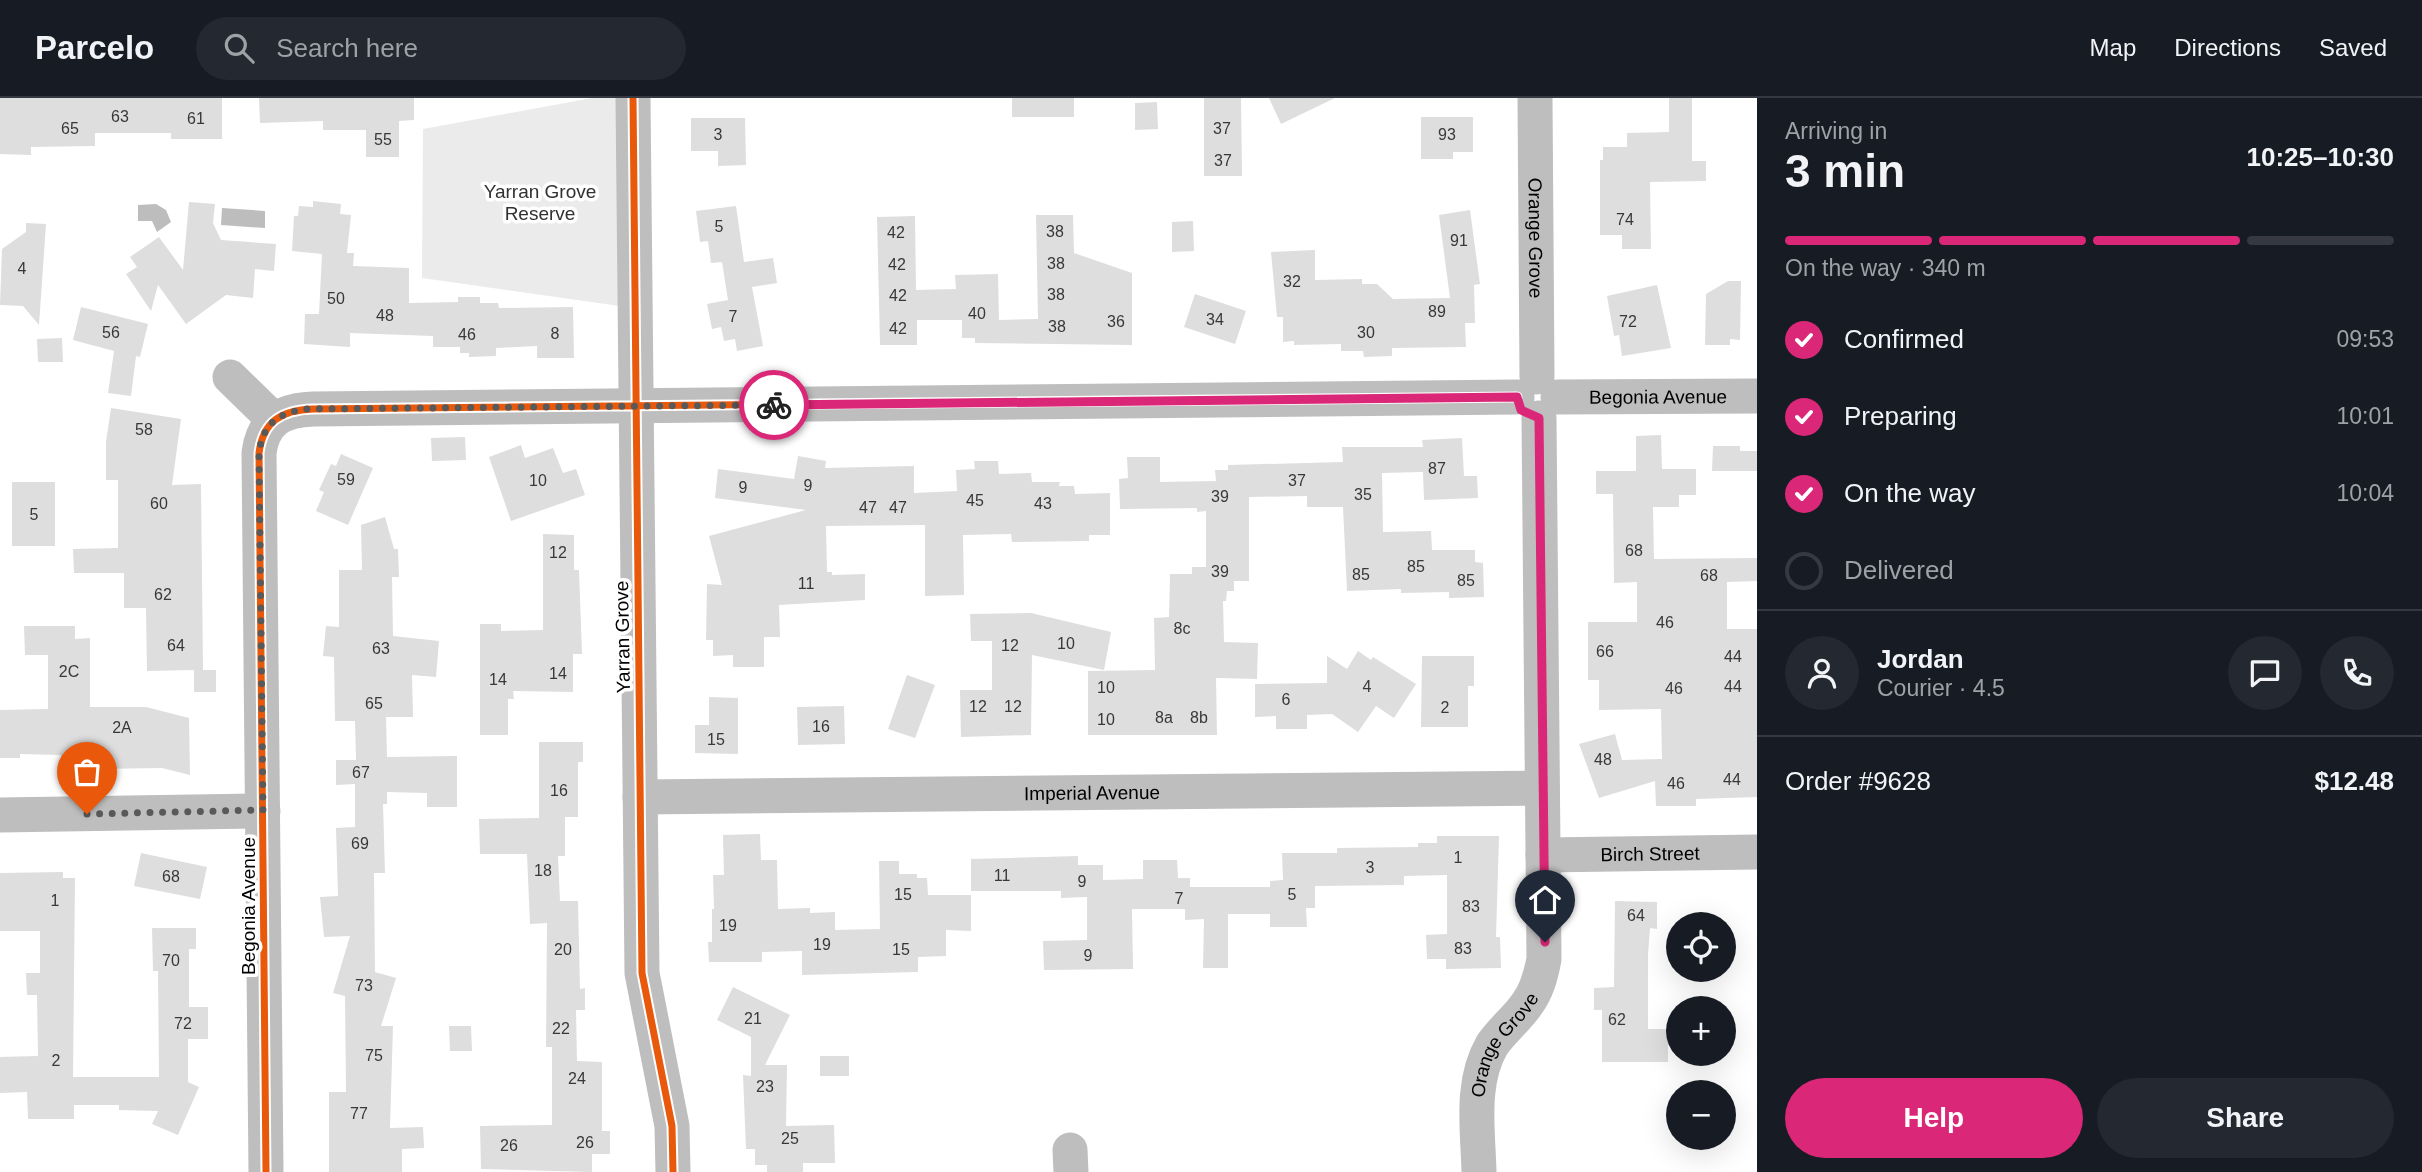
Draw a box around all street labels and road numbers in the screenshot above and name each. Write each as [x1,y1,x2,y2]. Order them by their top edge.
street label: Orange Grove [1525,178,1546,298]
street label: Begonia Avenue [1589,386,1727,408]
street label: Yarran Grove [611,580,634,693]
street label: Imperial Avenue [1024,782,1160,804]
street label: Begonia Avenue [238,837,259,975]
street label: Birch Street [1600,843,1701,865]
street label: Orange Grove [1467,989,1543,1099]

